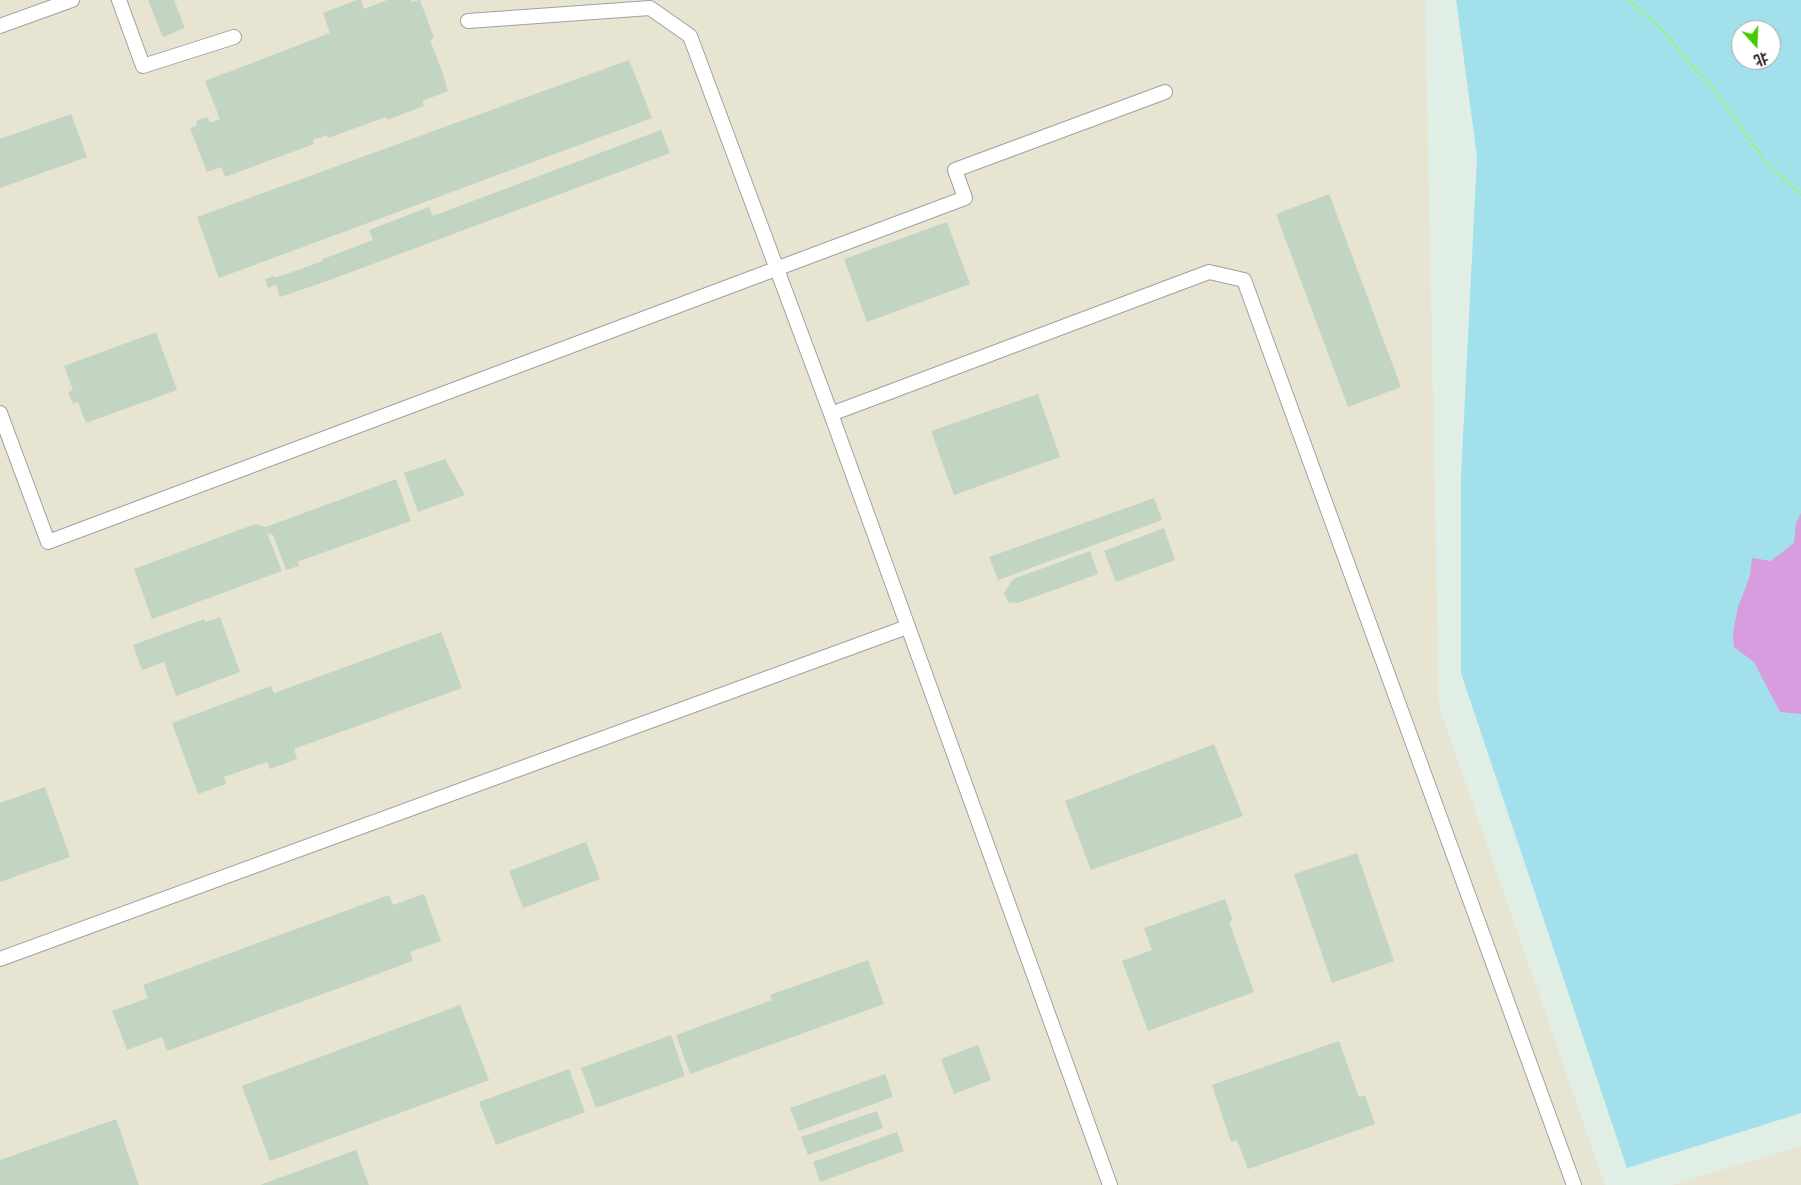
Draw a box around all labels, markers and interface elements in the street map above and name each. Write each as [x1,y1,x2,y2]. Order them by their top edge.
north arrow [1731,20,1781,70]
text: 北 [1751,48,1770,69]

